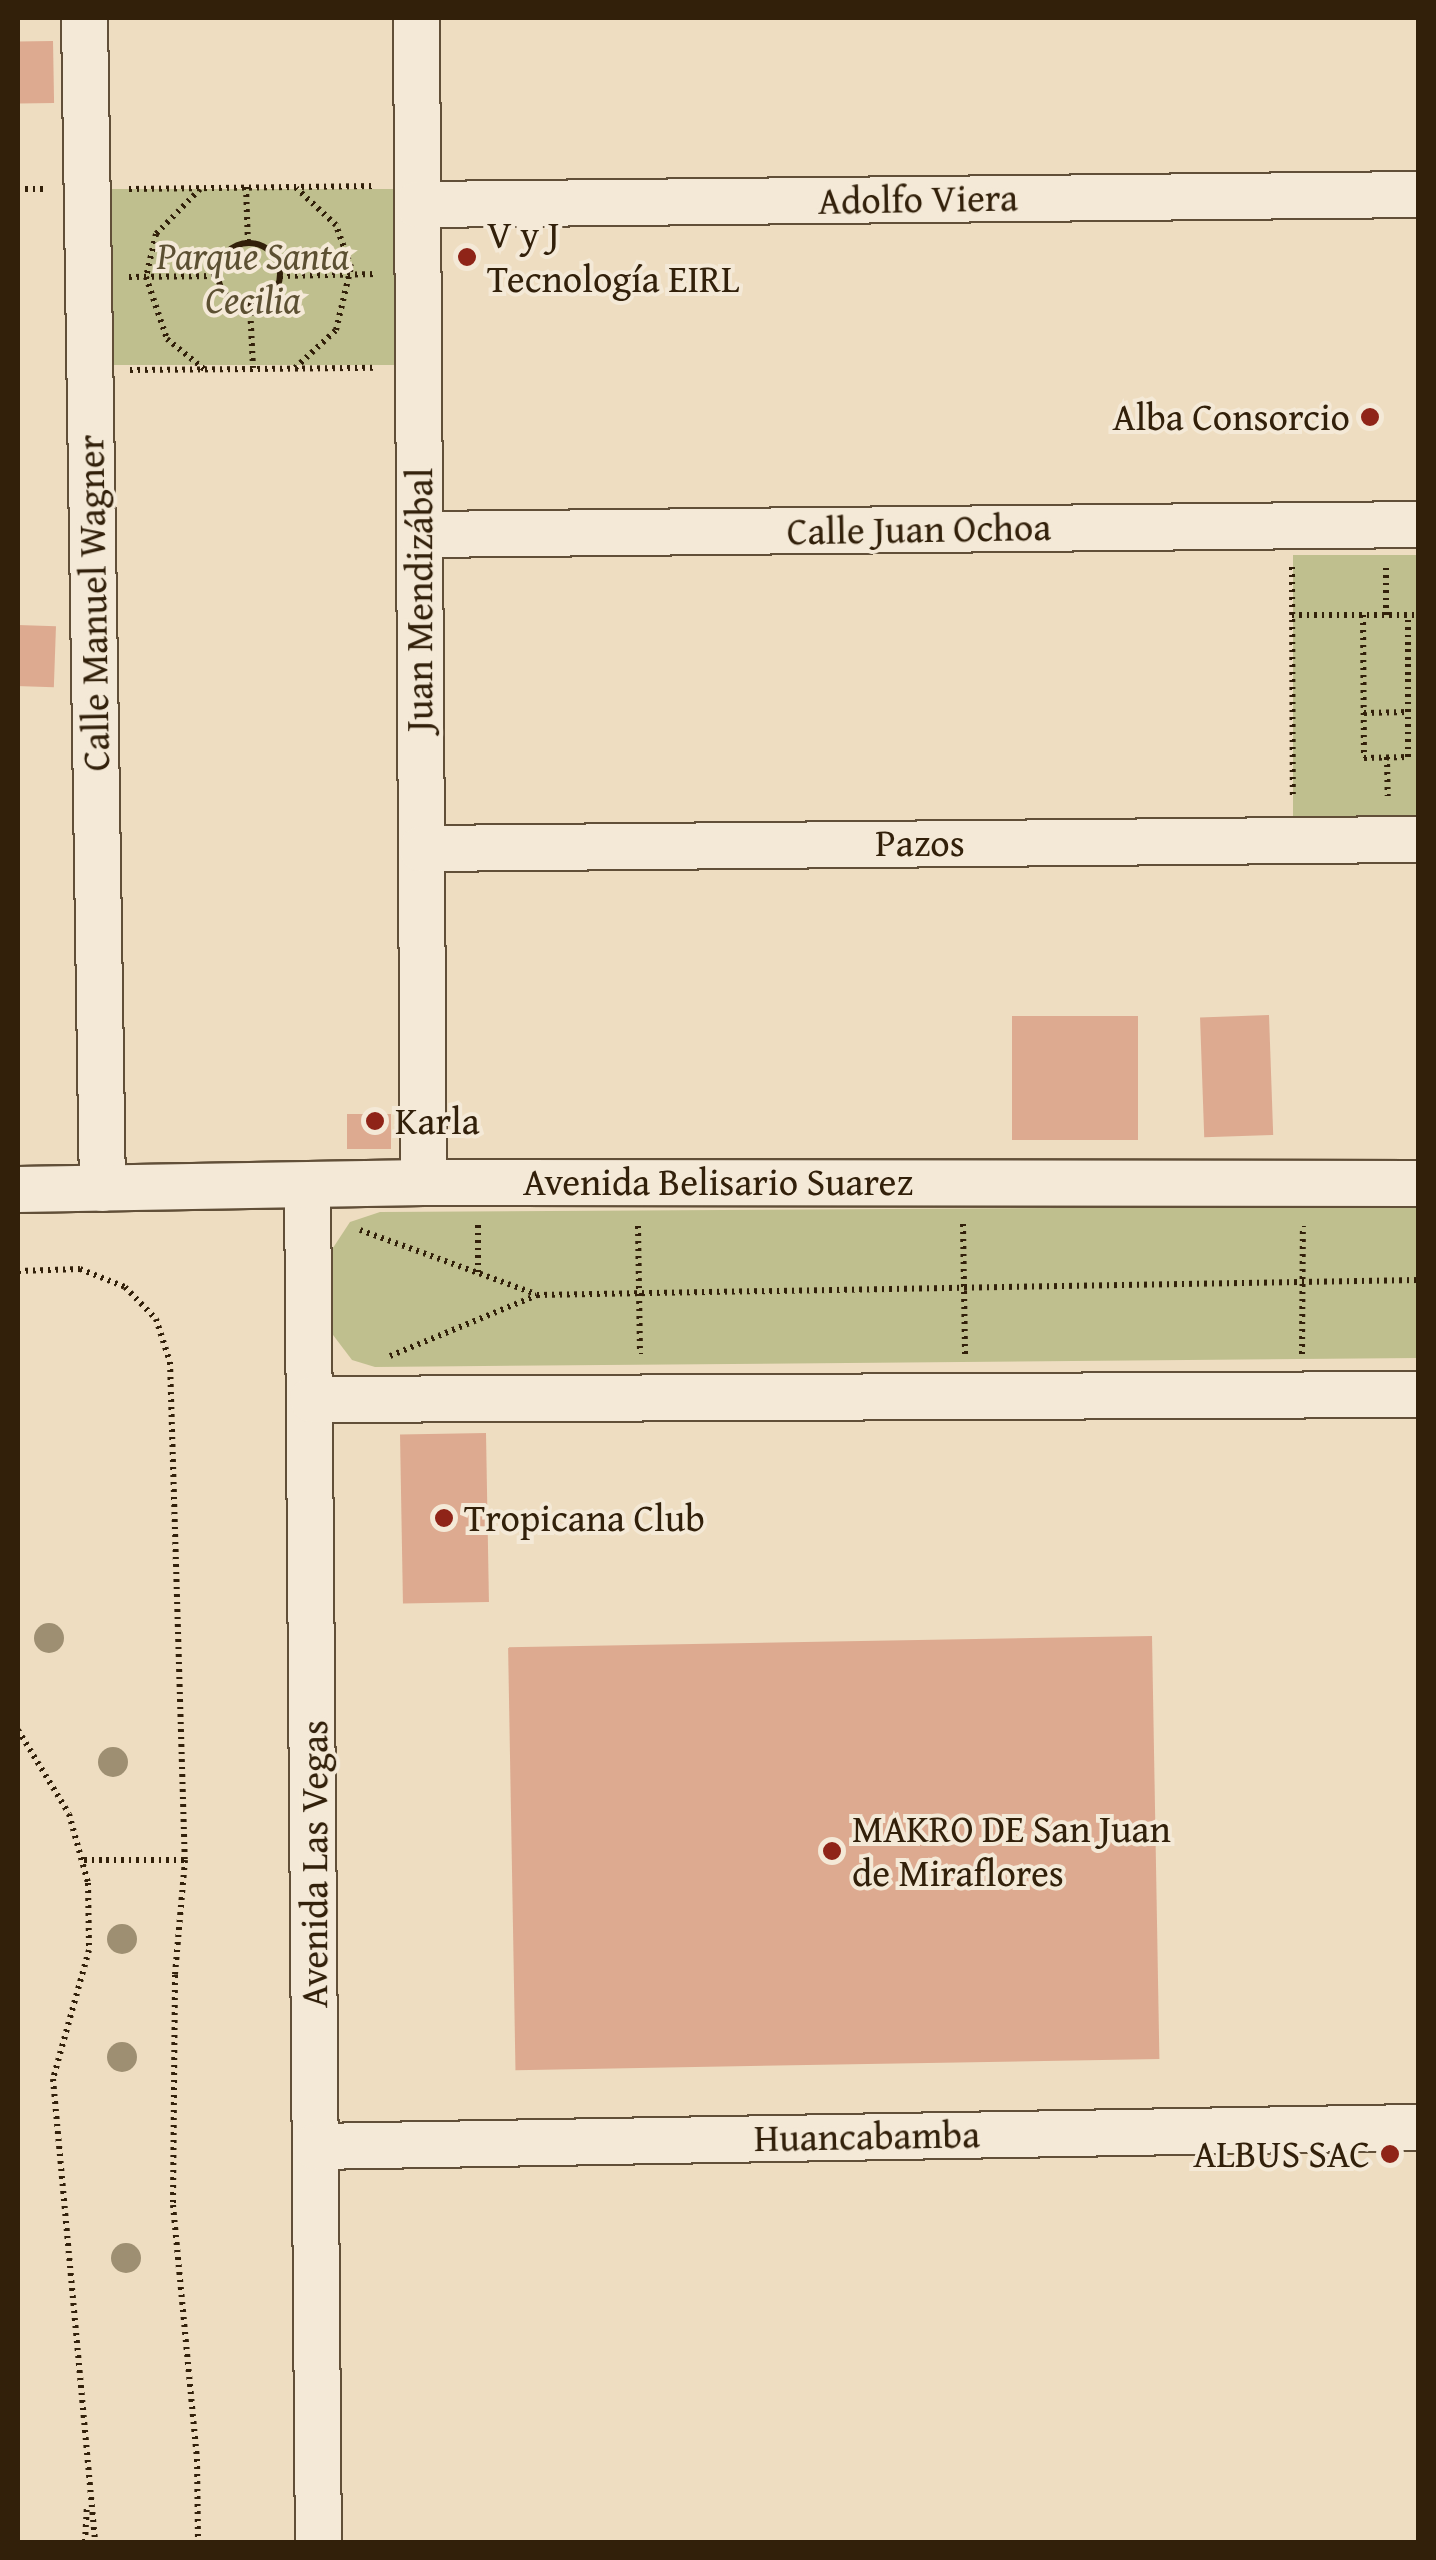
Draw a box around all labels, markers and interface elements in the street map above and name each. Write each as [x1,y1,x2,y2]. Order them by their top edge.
street label: Adolfo Viera [818,174,1018,224]
place label: V y J Tecnología EIRL [487,212,739,302]
park label: Parque Santa Cecilia [157,233,349,322]
marker: V y J Tecnología EIRL [456,246,478,268]
place label: Alba Consorcio [1112,394,1350,440]
marker: Alba Consorcio [1359,406,1381,428]
street label: Calle Manuel Wagner [67,434,119,772]
street label: Juan Mendizábal [396,468,442,732]
street label: Calle Juan Ochoa [786,504,1052,554]
street label: Pazos [875,820,965,866]
place label: Karla [395,1098,480,1144]
marker: Karla [364,1110,386,1132]
street label: Avenida Belisario Suarez [523,1159,913,1205]
place label: Tropicana Club [464,1495,705,1541]
marker: Tropicana Club [433,1507,455,1529]
street label: Avenida Las Vegas [291,1720,337,2008]
place label: MAKRO DE San Juan de Miraflores [852,1806,1171,1896]
marker: MAKRO DE San Juan de Miraflores [821,1840,843,1862]
street label: Huancabamba [754,2111,980,2161]
place label: ALBUS SAC [1193,2131,1370,2177]
marker: ALBUS SAC [1379,2143,1401,2165]

